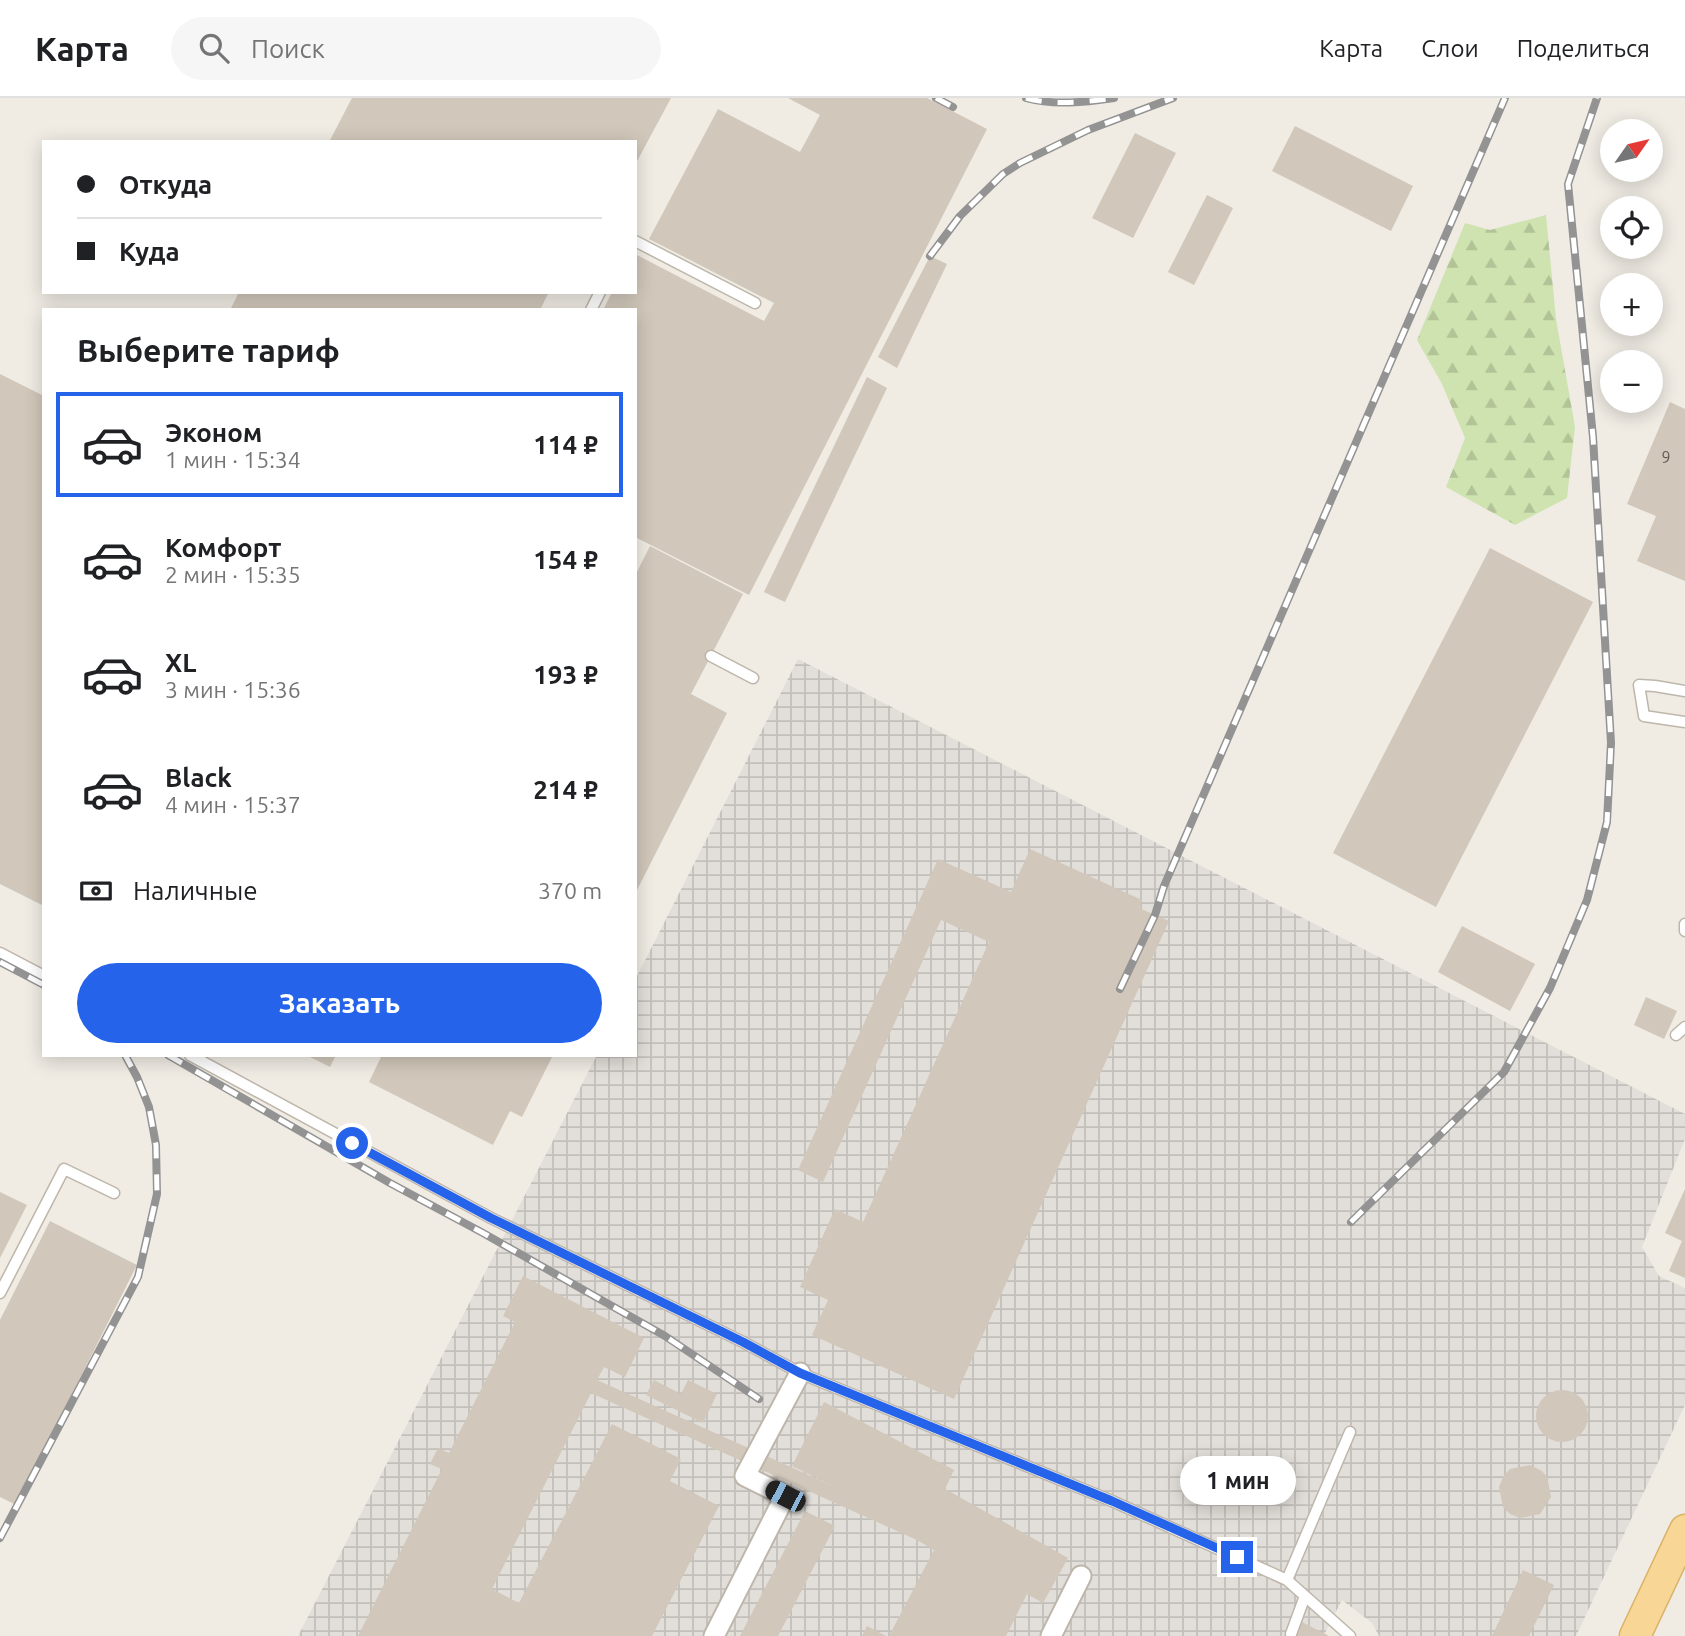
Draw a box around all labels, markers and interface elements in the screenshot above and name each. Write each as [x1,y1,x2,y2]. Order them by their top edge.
search box [171,17,661,80]
icon: search [195,29,233,67]
text: Карта [35,30,129,67]
text: Поиск [251,34,325,63]
text: Карта [1319,35,1383,62]
text: Слои [1421,35,1479,62]
text: Поделиться [1517,35,1650,62]
north arrow [1600,119,1662,182]
map controls [1600,119,1663,413]
text: Откуда [119,170,212,199]
button: locate [1600,196,1663,259]
text: Куда [119,237,180,266]
button: + [1600,273,1663,336]
text: Выберите тариф [77,332,340,368]
button: − [1600,350,1663,413]
icon: car [81,413,144,476]
text: Эконом [165,418,262,447]
text: 114 ₽ [533,430,598,459]
text: 1 мин · 15:34 [165,447,301,472]
house number: 9 [1661,448,1671,466]
icon: car [81,528,144,591]
text: Комфорт [165,533,281,562]
text: 154 ₽ [533,545,598,574]
text: 2 мин · 15:35 [165,562,301,587]
icon: car [81,643,144,706]
text: XL [165,648,196,677]
text: 193 ₽ [533,660,598,689]
text: 3 мин · 15:36 [165,677,301,702]
icon: car [81,758,144,821]
text: Black [165,763,232,792]
text: 214 ₽ [533,775,598,804]
text: 4 мин · 15:37 [165,792,301,817]
icon: cash [77,872,115,910]
text: Наличные [133,876,258,905]
text: 370 m [538,878,602,903]
button: Заказать [77,963,602,1043]
route start [336,1127,368,1159]
callout: 1 мин [1179,1456,1295,1504]
text: 1 мин [1206,1468,1270,1493]
car [762,1477,809,1515]
route end [1221,1541,1253,1573]

